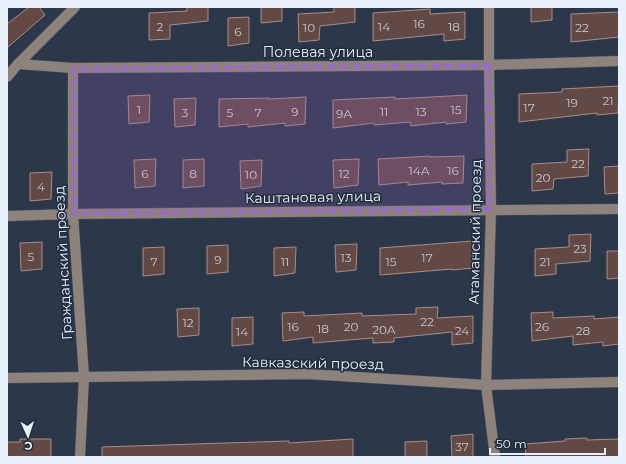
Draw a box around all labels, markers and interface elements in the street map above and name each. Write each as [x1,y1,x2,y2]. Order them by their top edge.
house number: 16 [413,16,425,31]
house number: 2 [157,19,164,34]
house number: 14 [378,19,390,34]
house number: 18 [448,19,460,34]
house number: 10 [303,20,315,35]
house number: 22 [575,20,589,35]
house number: 6 [234,24,242,39]
street label: Полевая улица [263,43,373,61]
house number: 21 [602,93,614,108]
house number: 19 [566,95,578,110]
house number: 17 [523,100,535,115]
house number: 1 [137,102,141,117]
house number: 15 [450,102,462,117]
house number: 9 [291,104,299,119]
house number: 11 [380,104,388,119]
house number: 13 [415,104,427,119]
house number: 3 [182,105,189,120]
house number: 5 [227,105,234,120]
house number: 7 [254,105,262,120]
house number: 9А [336,106,352,121]
house number: 22 [571,156,585,171]
street label: Атаманский проезд [465,159,485,305]
house number: 14А [408,163,430,178]
house number: 16 [447,163,459,178]
house number: 6 [141,166,149,181]
house number: 8 [189,166,197,181]
house number: 12 [338,166,350,181]
house number: 10 [245,167,257,182]
house number: 20 [536,170,550,185]
house number: 4 [37,179,45,194]
street label: Гражданский проезд [50,185,76,341]
street label: Каштановая улица [245,187,381,207]
house number: 23 [573,241,587,256]
house number: 5 [28,249,35,264]
house number: 13 [340,250,352,265]
house number: 17 [421,250,433,265]
house number: 9 [214,252,222,267]
house number: 7 [150,254,158,269]
house number: 11 [281,254,289,269]
house number: 15 [385,254,397,269]
house number: 21 [539,254,551,269]
house number: 22 [420,314,434,329]
house number: 12 [182,315,194,330]
house number: 16 [287,319,299,334]
house number: 20 [344,319,358,334]
house number: 26 [535,319,549,334]
house number: 18 [317,321,329,336]
house number: 20А [372,322,396,337]
house number: 24 [455,323,469,338]
house number: 28 [576,323,591,338]
house number: 14 [236,324,248,339]
street label: Кавказский проезд [242,353,384,373]
north arrow [8,416,48,456]
scale bar [490,430,605,456]
text: 50 m [496,436,527,451]
text: С [24,439,33,453]
house number: 37 [455,439,469,454]

